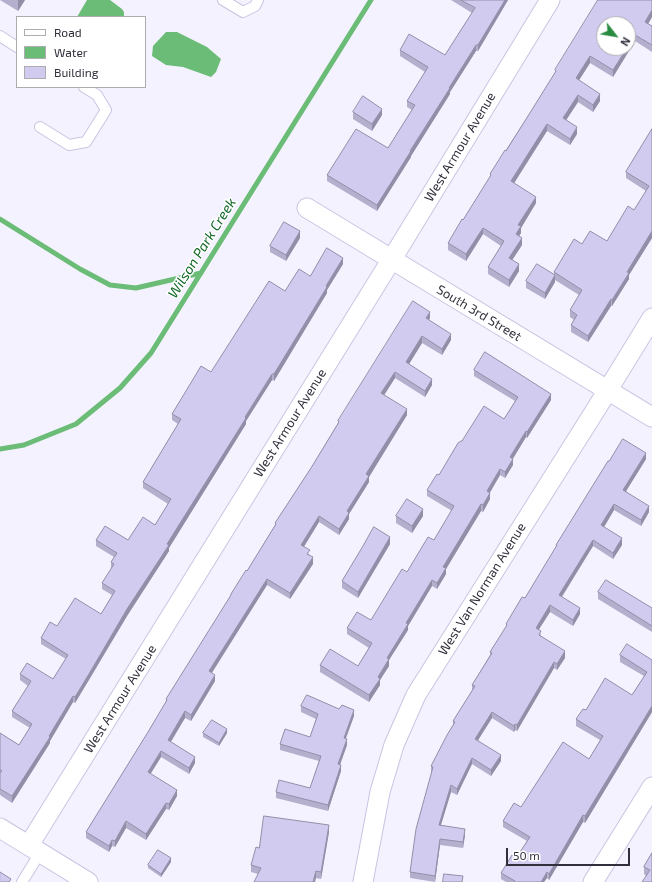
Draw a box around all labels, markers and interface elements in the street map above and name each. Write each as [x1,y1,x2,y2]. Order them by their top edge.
legend [16,16,146,88]
north arrow [596,16,636,56]
text: Road [54,25,82,39]
text: N [618,35,633,49]
text: Water [54,45,88,59]
text: Building [54,65,98,79]
street label: West Armour Avenue [421,90,499,204]
water label: Wilson Park Creek [164,195,240,301]
street label: South 3rd Street [434,282,524,344]
street label: West Armour Avenue [250,366,330,480]
street label: West Van Norman Avenue [435,520,529,658]
street label: West Armour Avenue [80,642,160,756]
scale bar [508,840,632,866]
text: 50 m [513,848,540,862]

